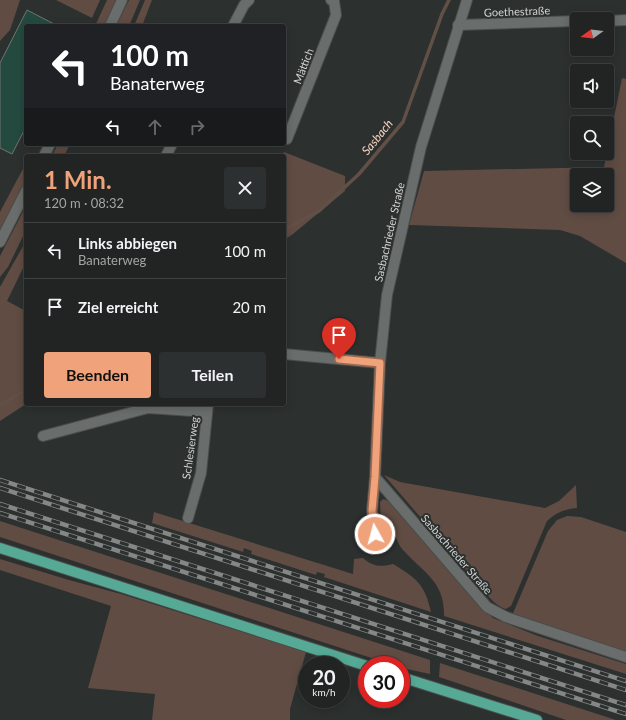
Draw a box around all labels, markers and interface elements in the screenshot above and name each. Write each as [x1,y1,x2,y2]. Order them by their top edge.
street label: Goethestraße [484,3,550,19]
north arrow [570,12,614,56]
map controls [570,12,614,212]
text: 100 m [110,38,189,72]
icon: left [44,40,96,92]
street label: Mättich [290,46,316,86]
button: sound [570,64,614,108]
text: Banaterweg [110,72,205,94]
icon: left [102,116,124,138]
icon: ahead [144,116,166,138]
icon: right [186,116,208,138]
water label: Sasbach [358,116,396,158]
button: search [570,116,614,160]
text: 1 Min. [44,165,112,194]
button: close [224,167,266,209]
button: layers [570,168,614,212]
street label: Sasbachrieder Straße [371,181,407,283]
text: 120 m · 08:32 [44,195,124,211]
text: Links abbiegen [78,234,177,252]
icon: left [44,240,66,262]
text: 100 m [224,242,266,260]
text: Banaterweg [78,252,146,268]
icon: arrive [44,296,66,318]
text: Ziel erreicht [78,298,158,316]
text: 20 m [232,298,266,316]
pin [322,318,356,359]
icon: arrive [328,324,350,346]
button: Beenden [44,352,151,398]
button: Teilen [159,352,266,398]
street label: Schlesierweg [179,416,201,480]
street label: Sasbachrieder Straße [419,511,495,597]
position arrow [354,513,396,555]
speed limit sign: 30 [358,656,410,708]
text: 20 [312,665,336,689]
text: km/h [312,686,336,698]

